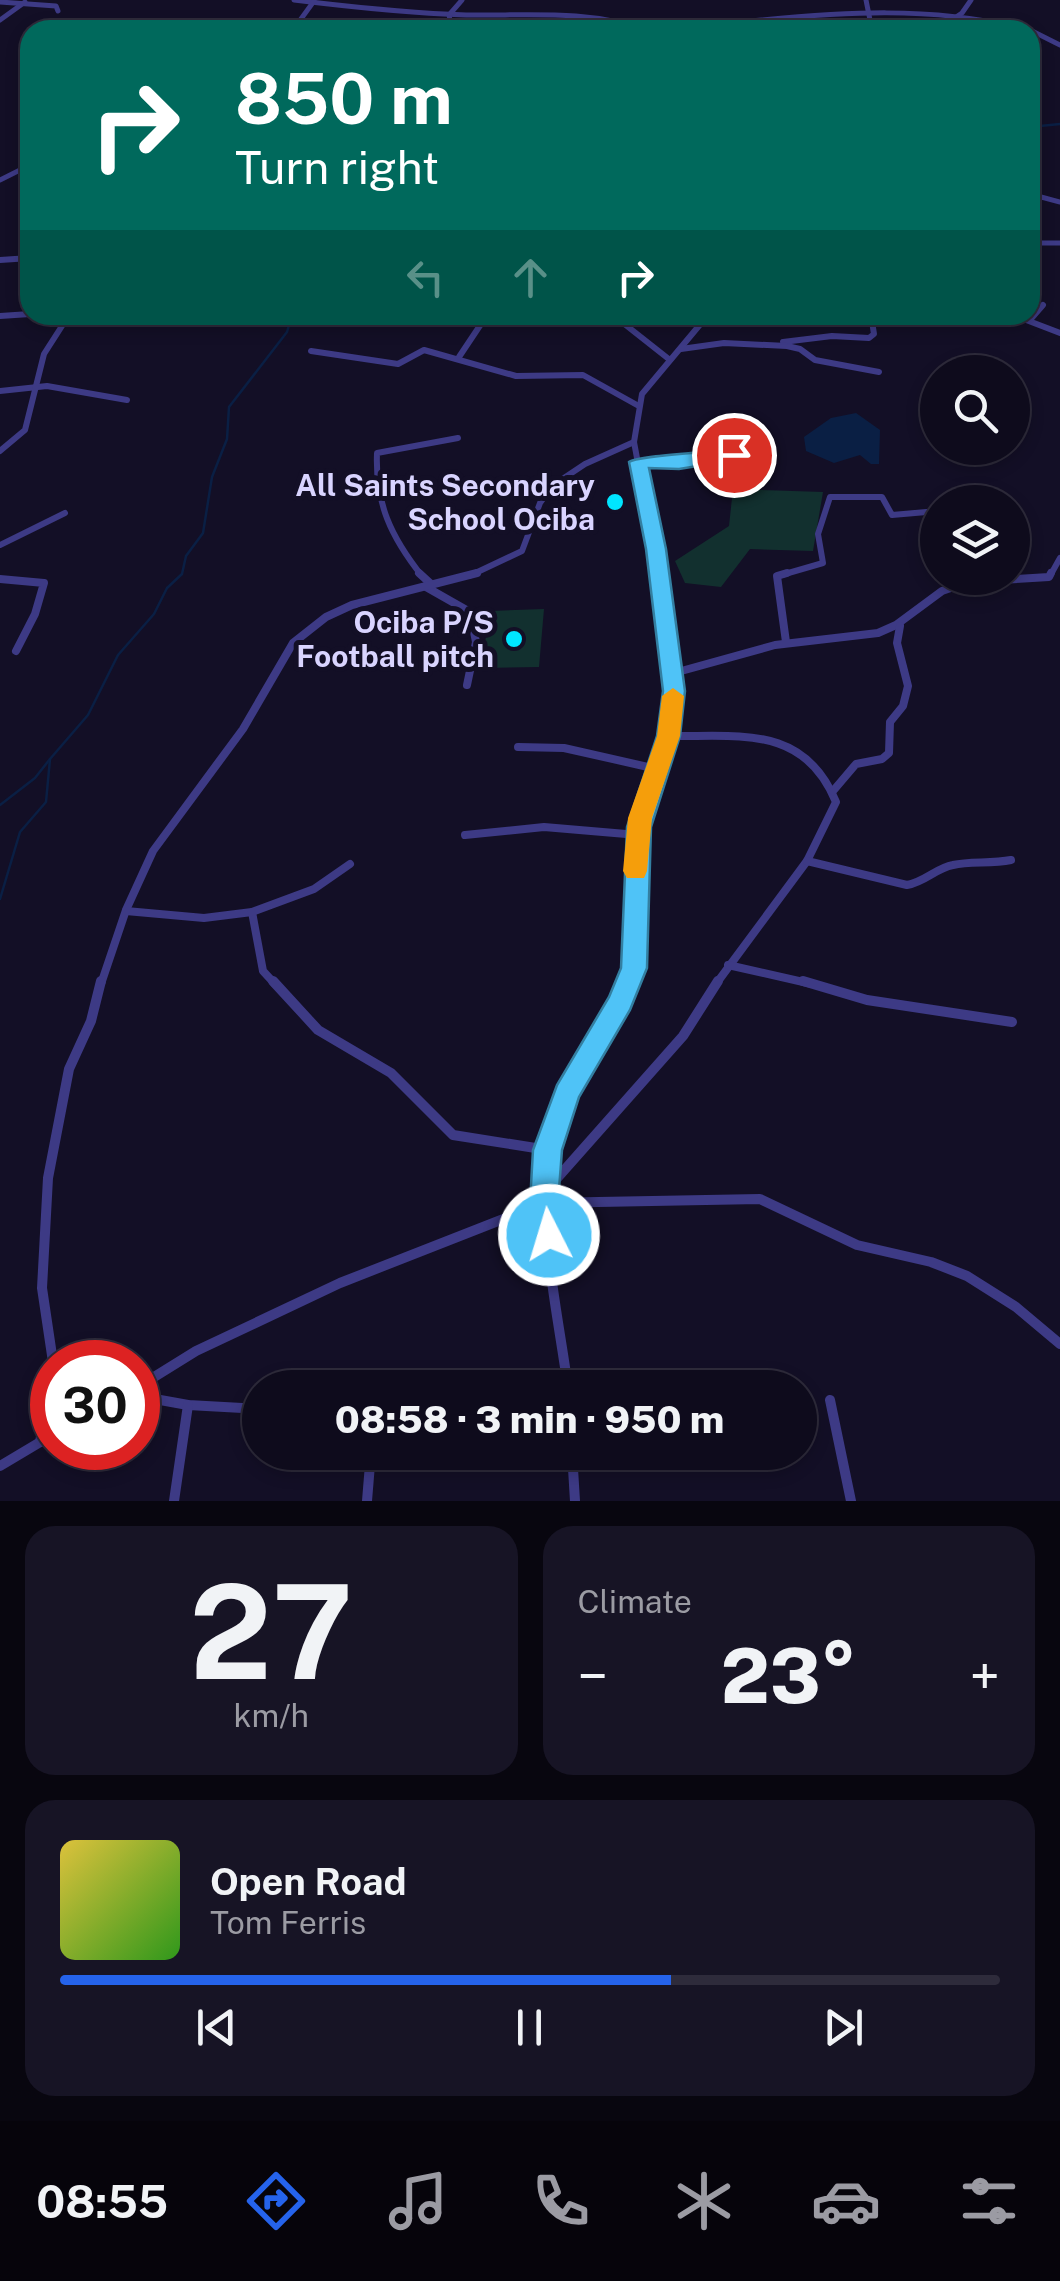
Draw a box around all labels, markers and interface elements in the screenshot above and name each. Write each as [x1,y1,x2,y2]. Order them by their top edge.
text: 850 m [235,57,453,140]
icon: right [70,60,200,190]
text: Turn right [235,141,439,194]
icon: left [398,250,453,305]
icon: ahead [503,250,558,305]
icon: right [608,250,663,305]
map controls [920,355,1030,595]
button: search [920,355,1030,465]
pin [692,413,777,498]
icon: arrive [707,428,762,483]
place label: All Saints Secondary School Ociba [295,467,595,537]
button: layers [920,485,1030,595]
marker: All Saints Secondary School Ociba [604,491,626,513]
place label: Ociba P/S Football pitch [296,604,494,674]
marker: Ociba P/S Football pitch [503,628,525,650]
position arrow [497,1183,601,1287]
speed limit sign: 30 [30,1340,160,1470]
text: 08:58 · 3 min · 950 m [335,1397,724,1442]
text: 27 [189,1556,353,1708]
text: Climate [578,1583,692,1620]
text: 23° [721,1632,857,1720]
text: − [578,1644,608,1708]
text: + [970,1644,1000,1708]
text: km/h [234,1697,309,1734]
text: Open Road [210,1859,407,1904]
text: Tom Ferris [210,1904,366,1941]
icon: previous [189,2000,244,2055]
icon: pause [502,2000,557,2055]
icon: next [816,2000,871,2055]
icon: directions [241,2166,311,2236]
icon: music [383,2166,453,2236]
icon: phone [526,2166,596,2236]
icon: climate [669,2166,739,2236]
icon: car [811,2166,881,2236]
icon: filters [954,2166,1024,2236]
text: 08:55 [36,2175,168,2228]

